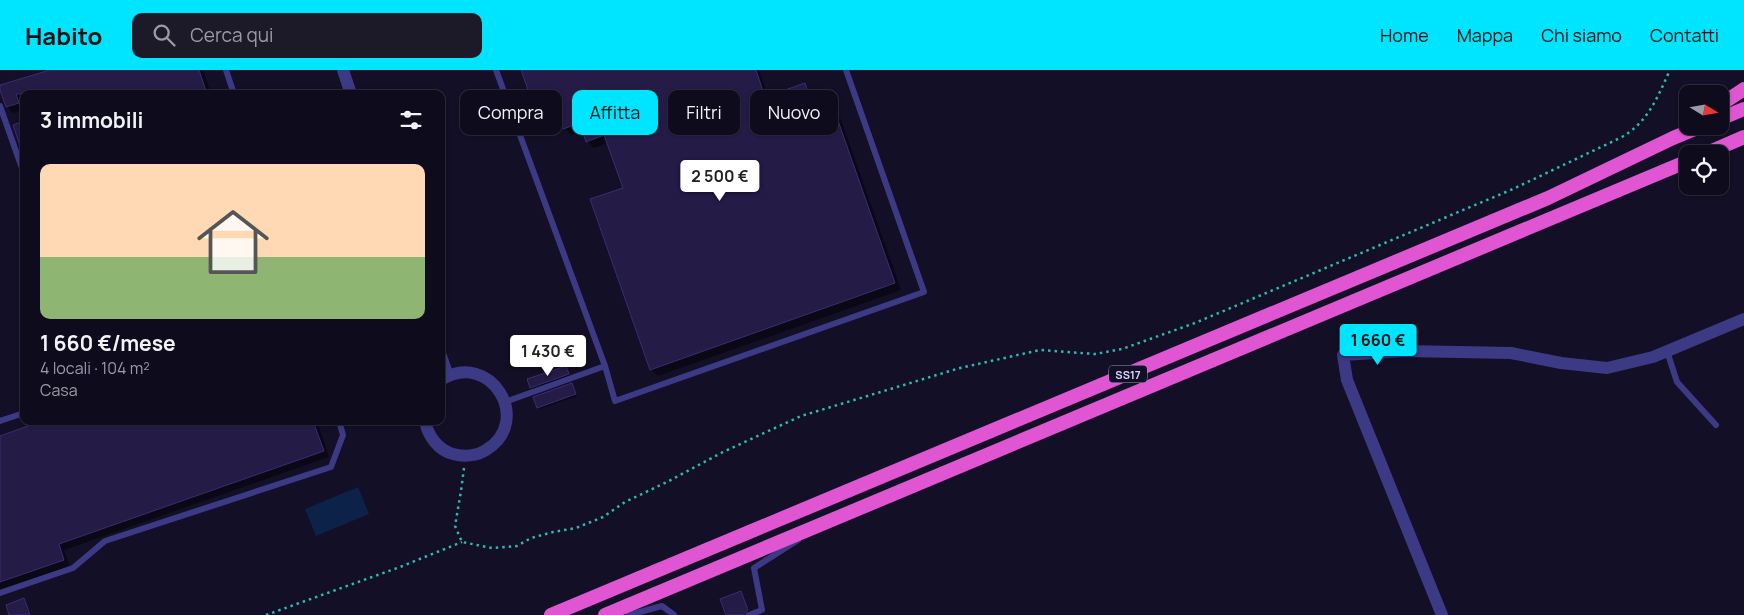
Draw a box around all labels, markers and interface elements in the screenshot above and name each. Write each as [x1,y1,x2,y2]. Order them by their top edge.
search box [132,13,482,58]
text: Habito [25,19,102,52]
icon: search [150,21,178,49]
text: Cerca qui [190,22,273,48]
text: Home [1380,23,1429,47]
text: Mappa [1457,23,1513,47]
text: Chi siamo [1541,23,1622,47]
text: Contatti [1650,23,1719,47]
north arrow [1679,85,1729,135]
map controls [1679,85,1729,195]
chip: Compra [460,90,562,135]
chip: Affitta [572,90,658,135]
chip: Filtri [668,90,740,135]
chip: Nuovo [750,90,838,135]
text: 3 immobili [40,106,143,134]
icon: filters [397,106,425,134]
button: locate [1679,145,1729,195]
pin: 2 500 € [674,160,766,202]
text: 2 500 € [691,165,749,187]
icon: home [188,197,278,287]
pin: 1 660 € [1332,324,1424,366]
text: 1 660 €/mese [40,329,176,357]
text: 1 660 € [1351,329,1405,351]
pin: 1 430 € [502,334,594,377]
text: 1 430 € [521,340,575,362]
text: 4 locali · 104 m² [40,357,150,379]
road number: SS17 [1109,366,1147,382]
text: Casa [40,379,78,401]

